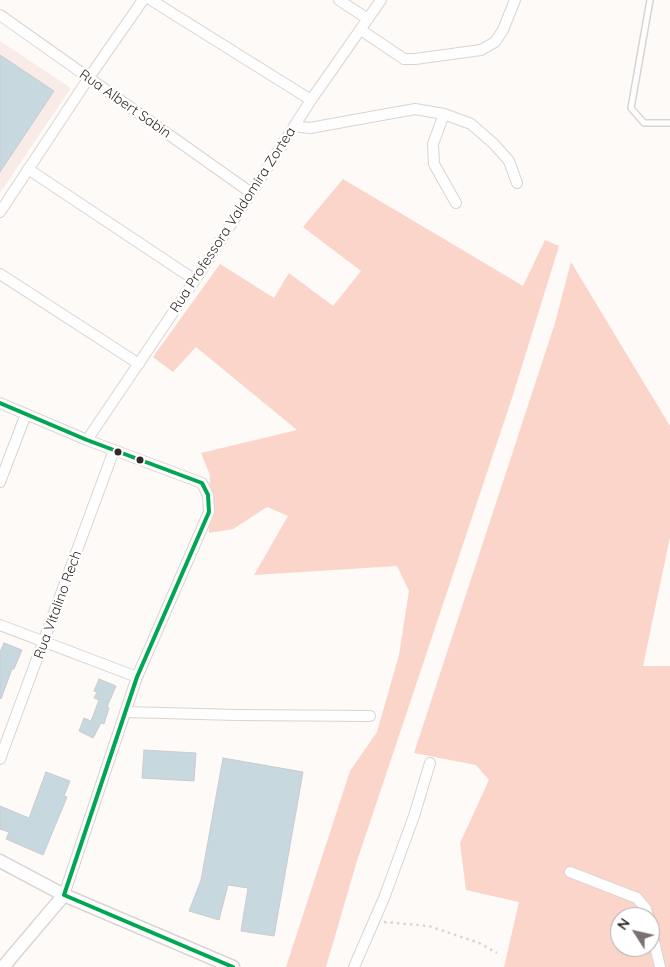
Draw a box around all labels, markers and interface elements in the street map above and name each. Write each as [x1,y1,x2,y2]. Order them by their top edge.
street label: Rua Albert Sabin [76,66,174,142]
street label: Rua Professora Valdomira Zortea [167,124,299,316]
unlabelled marker [113,447,123,457]
unlabelled marker [135,455,145,465]
street label: Rua Vitalino Rech [31,549,85,661]
north arrow [610,907,660,957]
text: N [613,915,634,933]

